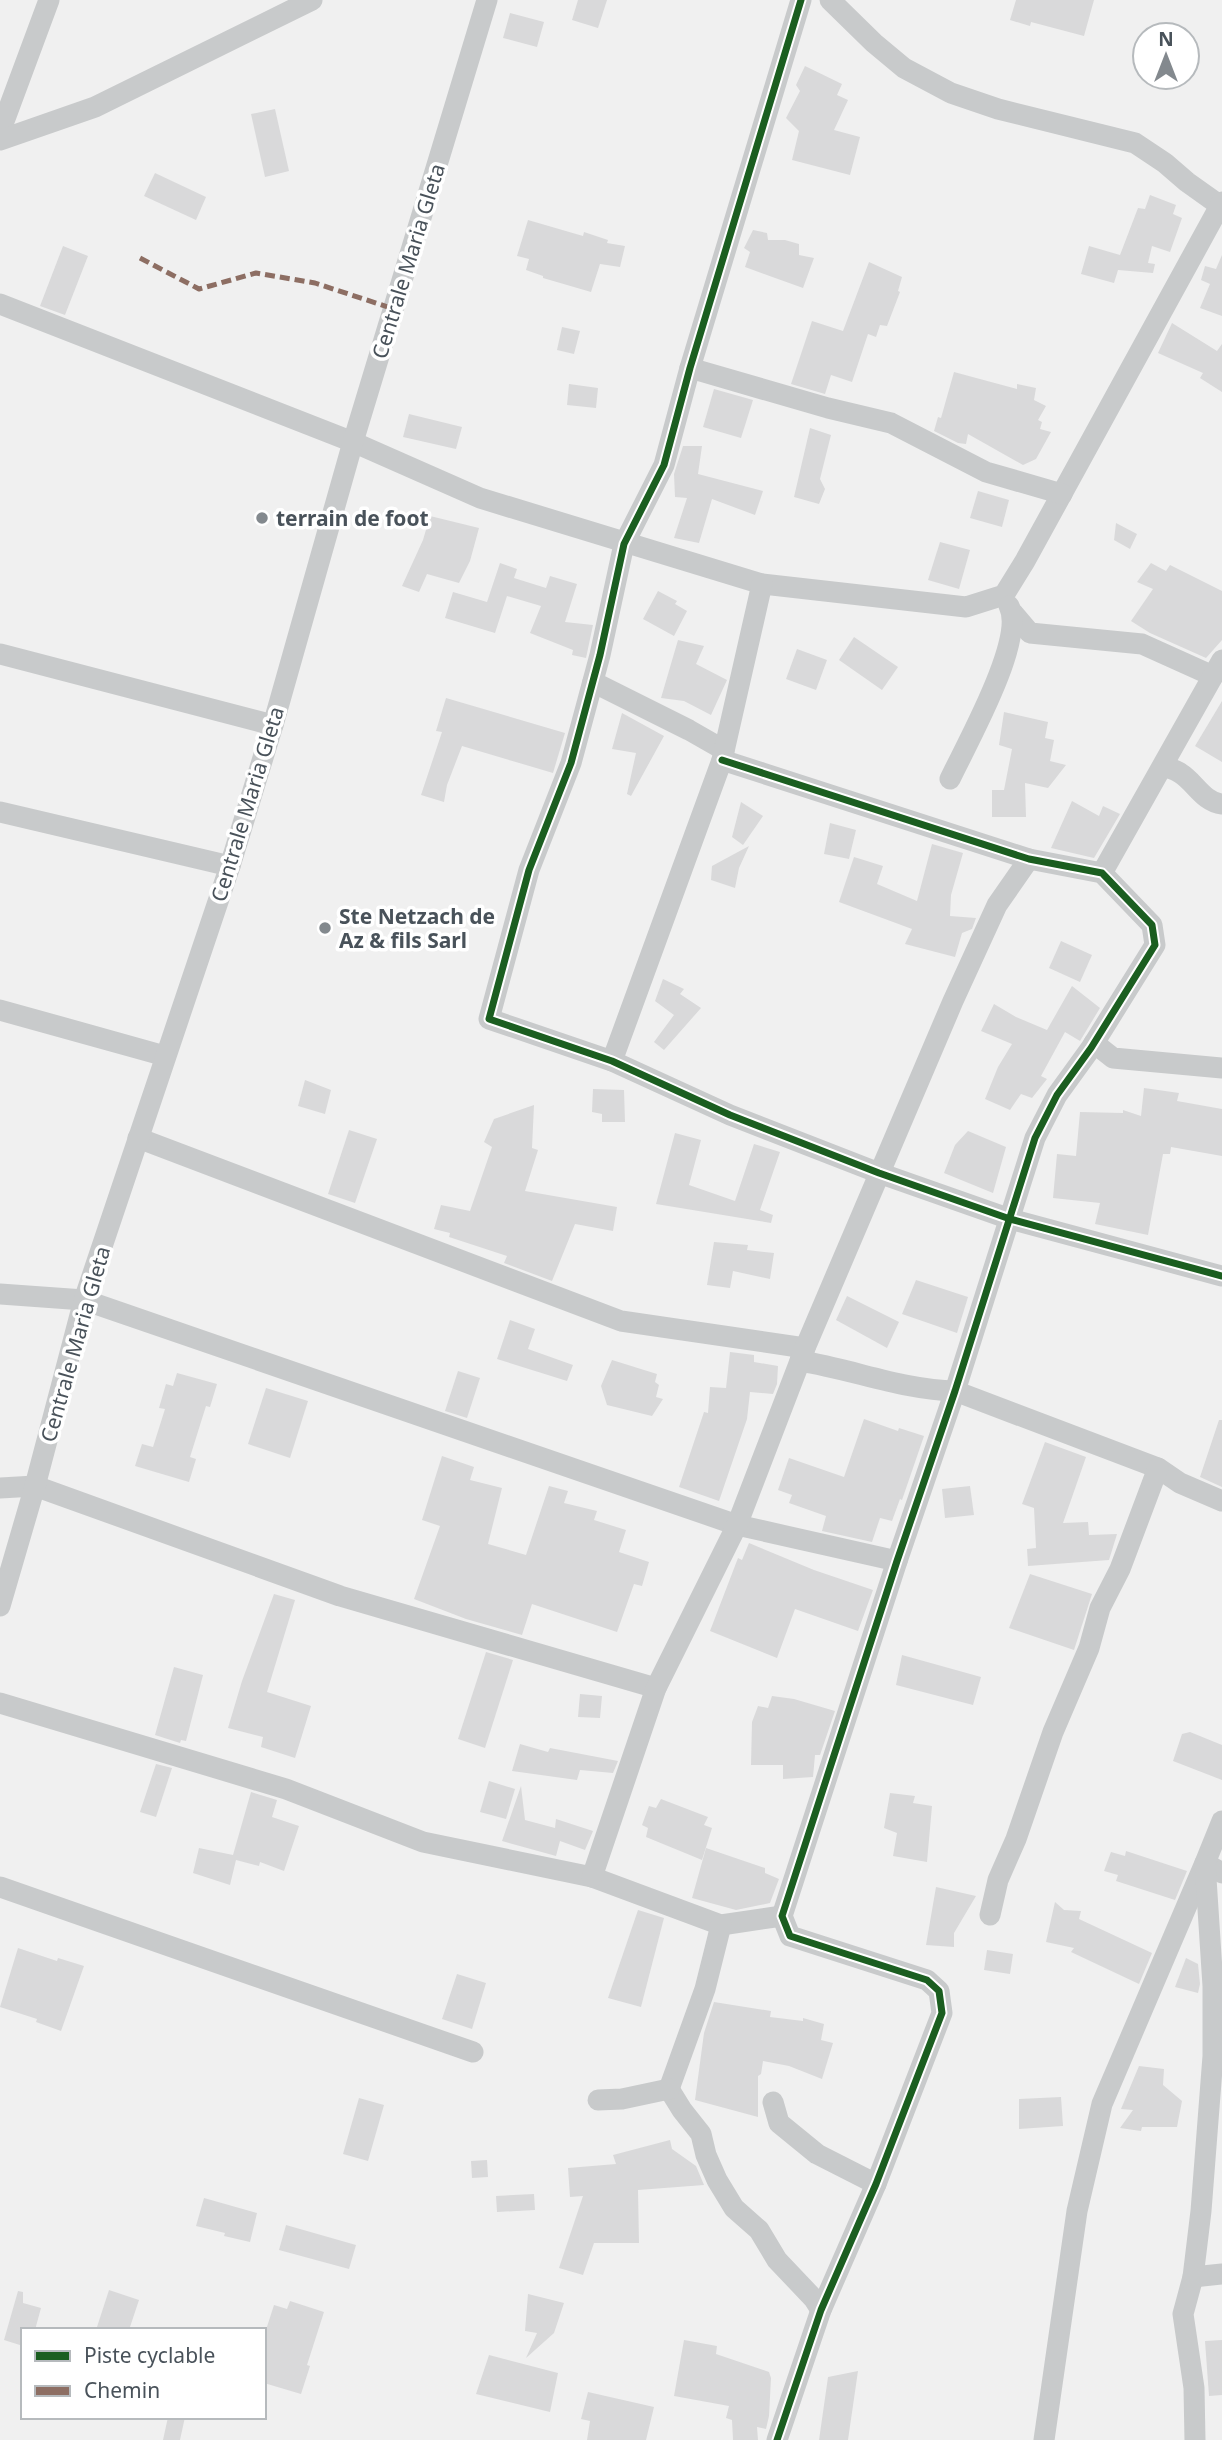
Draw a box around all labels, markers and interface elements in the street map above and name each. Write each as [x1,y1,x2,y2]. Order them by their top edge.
north arrow [1131,21,1201,91]
text: N [1158,26,1174,52]
street label: Centrale Maria Gleta [365,160,451,362]
place label: terrain de foot [276,504,429,532]
marker: terrain de foot [254,510,270,526]
street label: Centrale Maria Gleta [204,703,290,905]
place label: Ste Netzach de Az & fils Sarl [339,902,495,954]
marker: Ste Netzach de Az & fils Sarl [317,920,333,936]
street label: Centrale Maria Gleta [34,1243,116,1445]
legend [21,2328,266,2419]
text: Piste cyclable [84,2341,215,2369]
text: Chemin [84,2376,160,2404]

